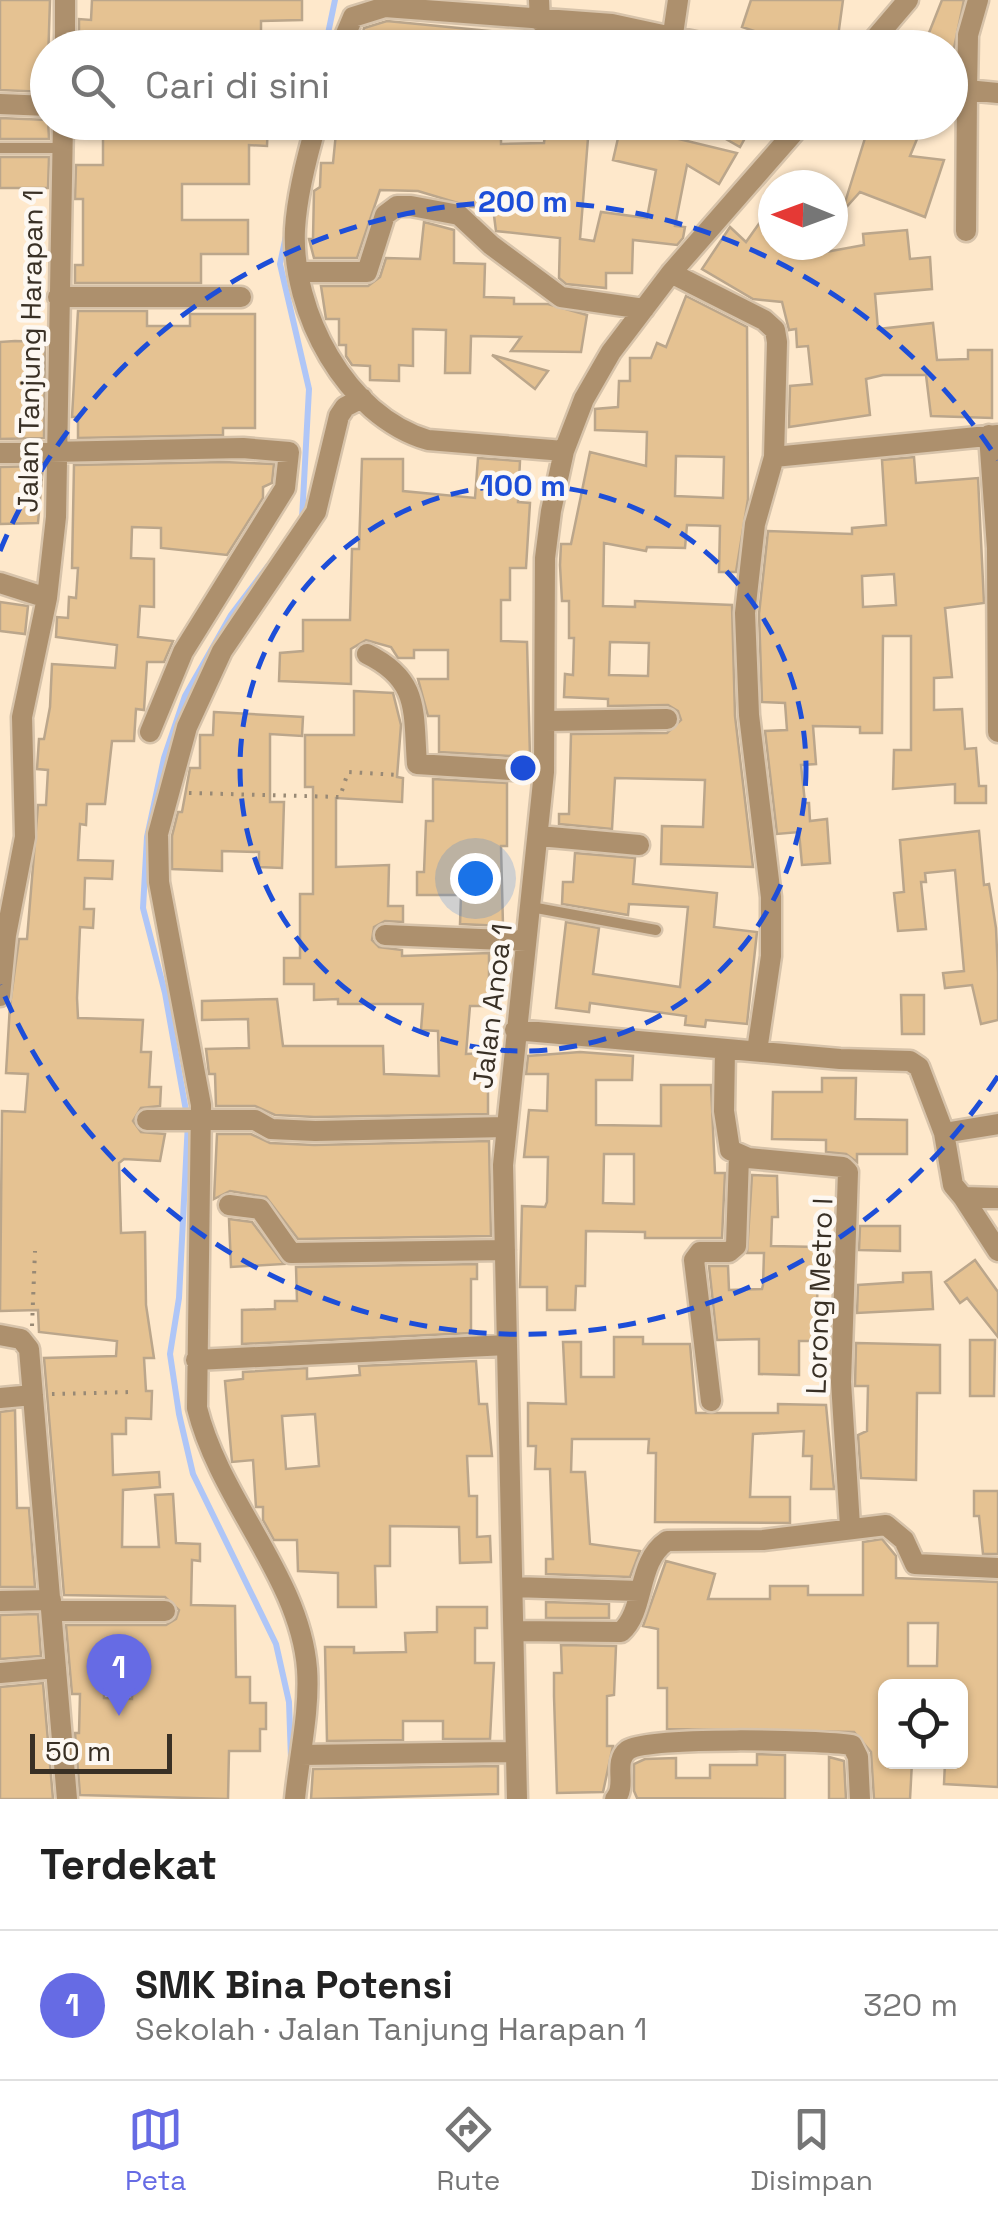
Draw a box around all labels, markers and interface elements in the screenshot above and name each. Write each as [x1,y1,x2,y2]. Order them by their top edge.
search box [30,30,968,140]
icon: search [65,58,120,113]
text: Cari di sini [145,61,330,109]
north arrow [758,170,848,260]
text: 200 m [478,182,568,221]
street label: Jalan Tanjung Harapan 1 [9,189,51,513]
text: 100 m [480,466,566,505]
centre of rings [505,750,541,786]
your location [450,853,501,904]
street label: Jalan Anoa 1 [464,921,520,1091]
street label: Lorong Metro I [798,1197,840,1395]
pin: 1 [86,1634,152,1716]
map controls [878,1679,968,1769]
button: locate [878,1679,968,1769]
scale bar [30,1729,172,1774]
text: 50 m [45,1733,111,1769]
text: Terdekat [40,1838,217,1891]
text: SMK Bina Potensi [135,1961,453,2009]
text: 1 [65,1985,80,2025]
text: 320 m [863,1985,958,2025]
text: Sekolah · Jalan Tanjung Harapan 1 [135,2009,647,2049]
tab: Peta [125,2102,186,2198]
tab: Rute [437,2102,500,2198]
tab: Disimpan [750,2102,873,2198]

